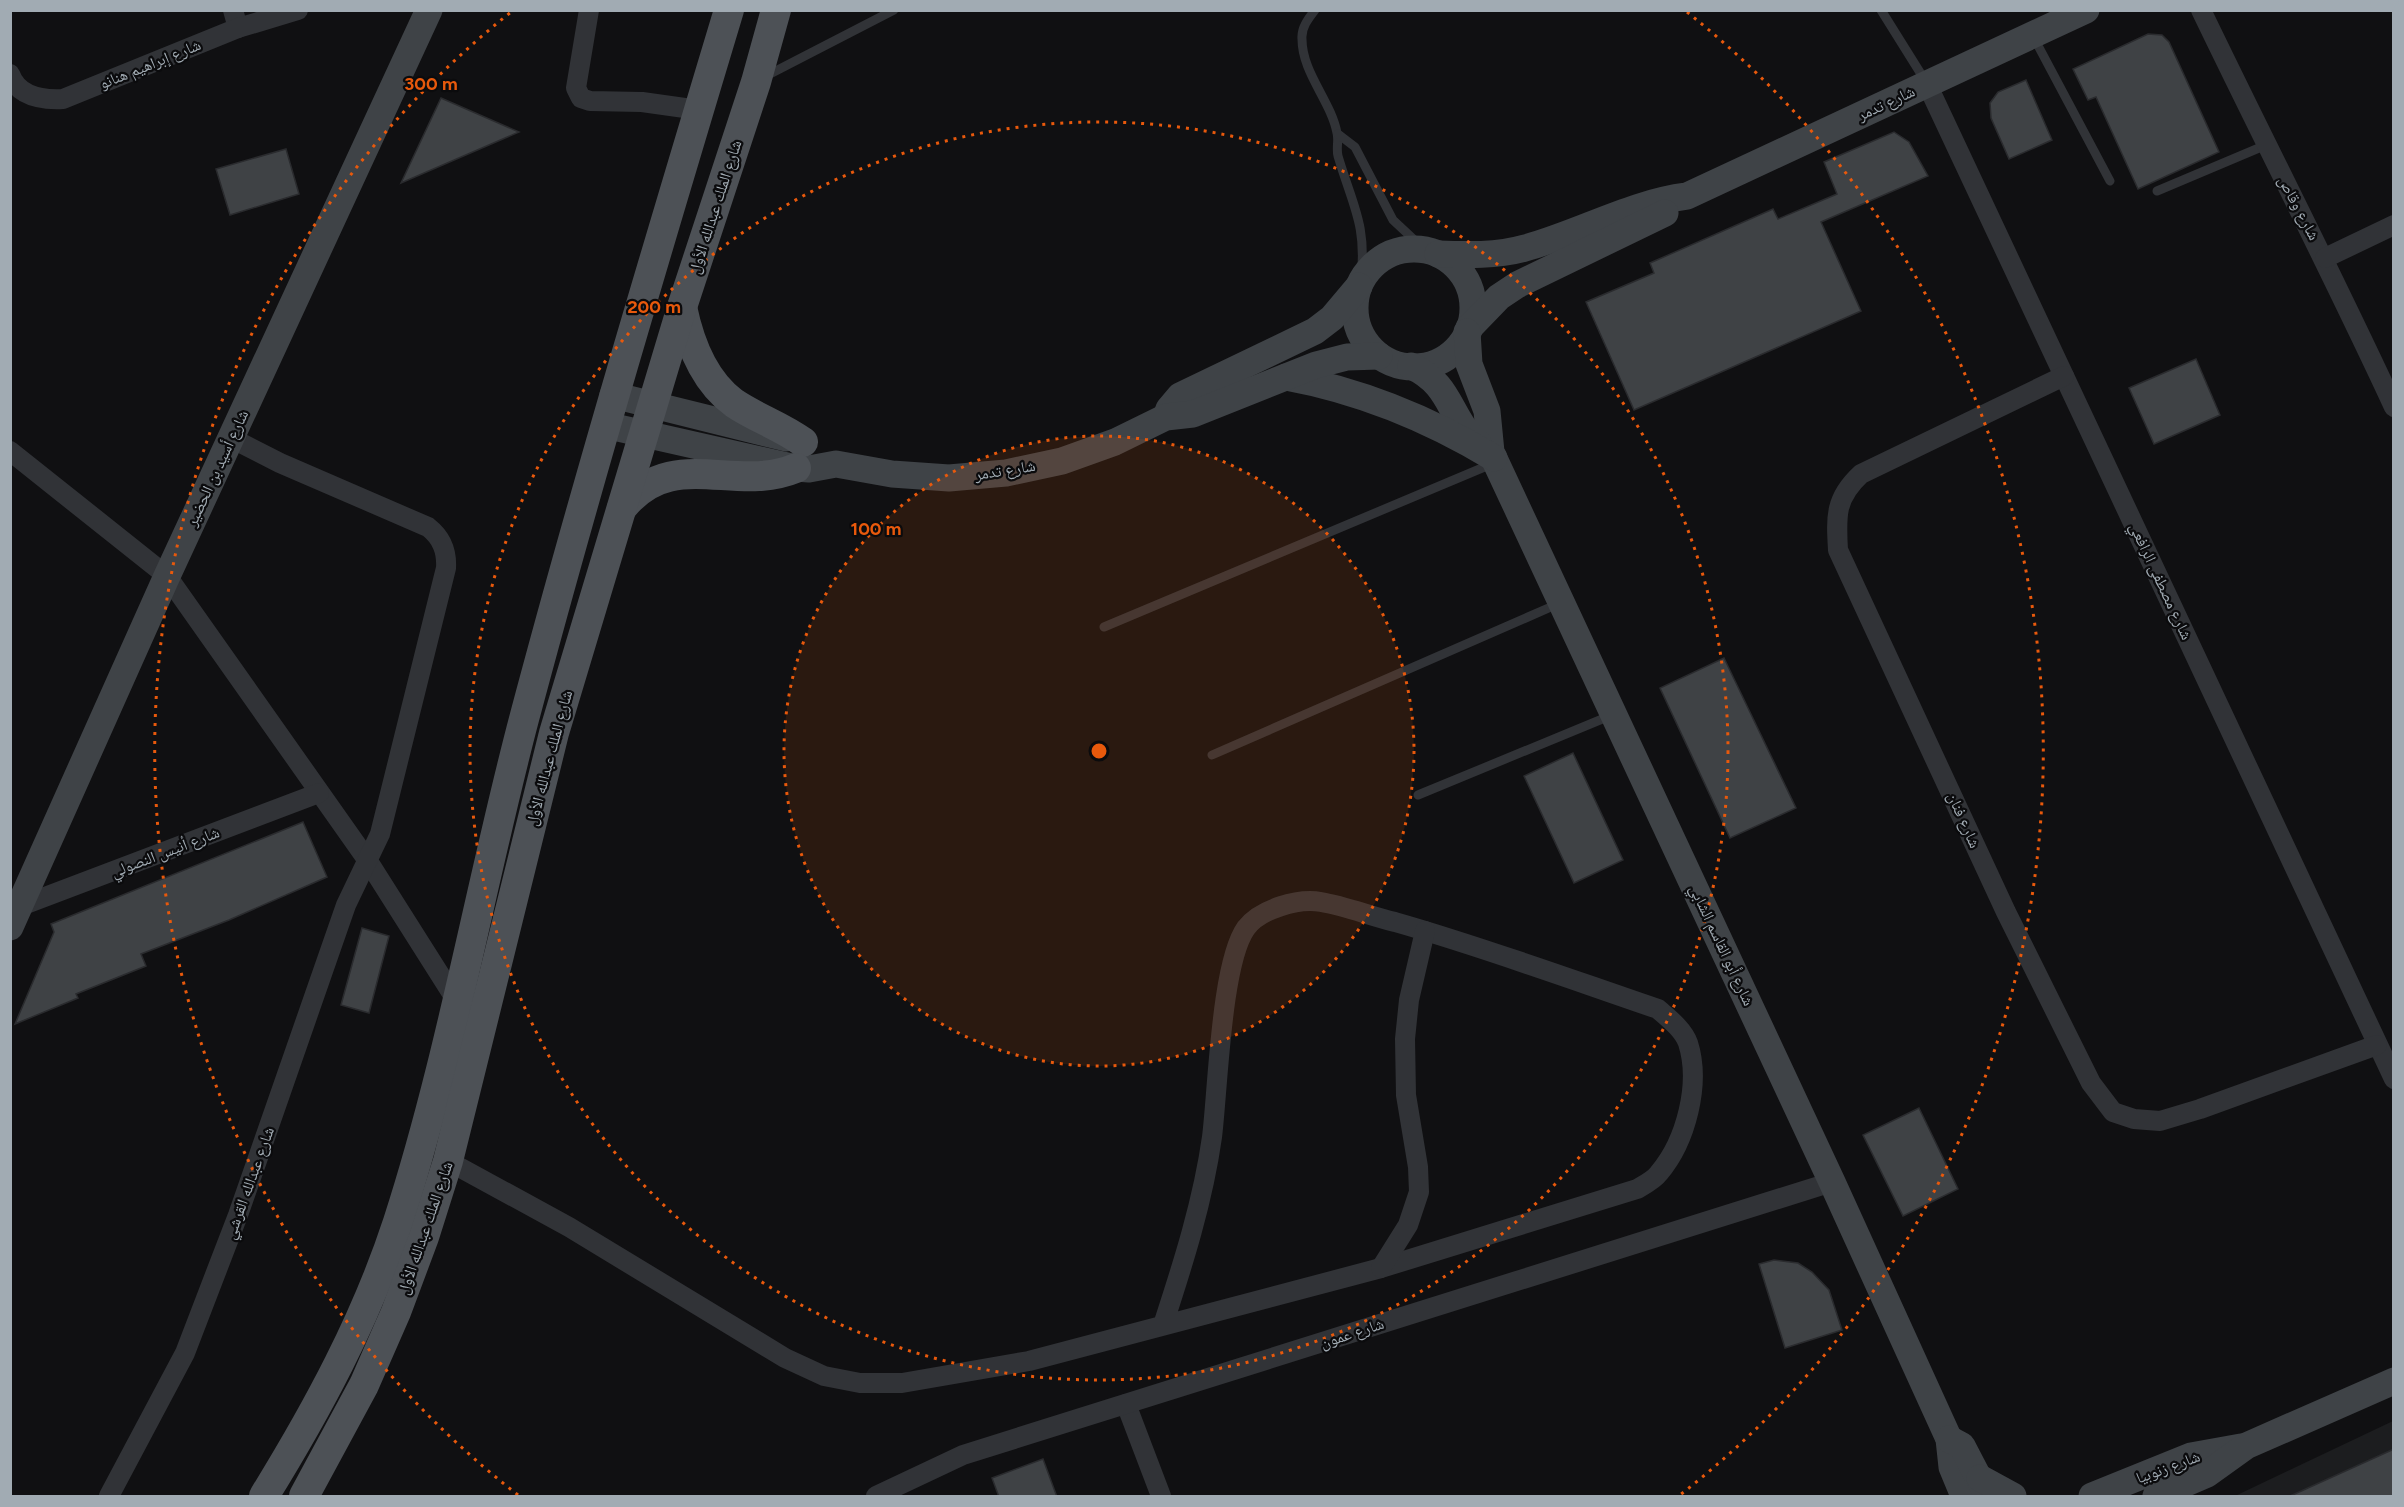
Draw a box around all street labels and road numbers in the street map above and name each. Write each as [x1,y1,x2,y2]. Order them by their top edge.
street label: شارع إبراهيم هنانو [96,35,204,94]
street label: شارع تدمر [1853,81,1918,126]
street label: شارع الملك عبدالله الأول [684,138,747,277]
street label: شارع وقاص [2273,173,2324,244]
street label: شارع أسيد بن الحضير [181,407,253,531]
street label: شارع تدمر [972,456,1037,485]
street label: شارع مصطفى الرافعي [2123,519,2196,644]
street label: شارع الملك عبدالله الأول [522,688,577,828]
street label: شارع فنان [1942,789,1985,851]
street label: شارع أنيس النصولي [108,823,223,884]
street label: شارع أبو القاسم الشابي [1683,881,1758,1010]
street label: شارع عبدالله القرشي [220,1124,281,1243]
street label: شارع الملك عبدالله الأول [393,1159,458,1297]
street label: شارع عمون [1318,1314,1387,1353]
street label: شارع زنوبيا [2133,1447,2203,1488]

